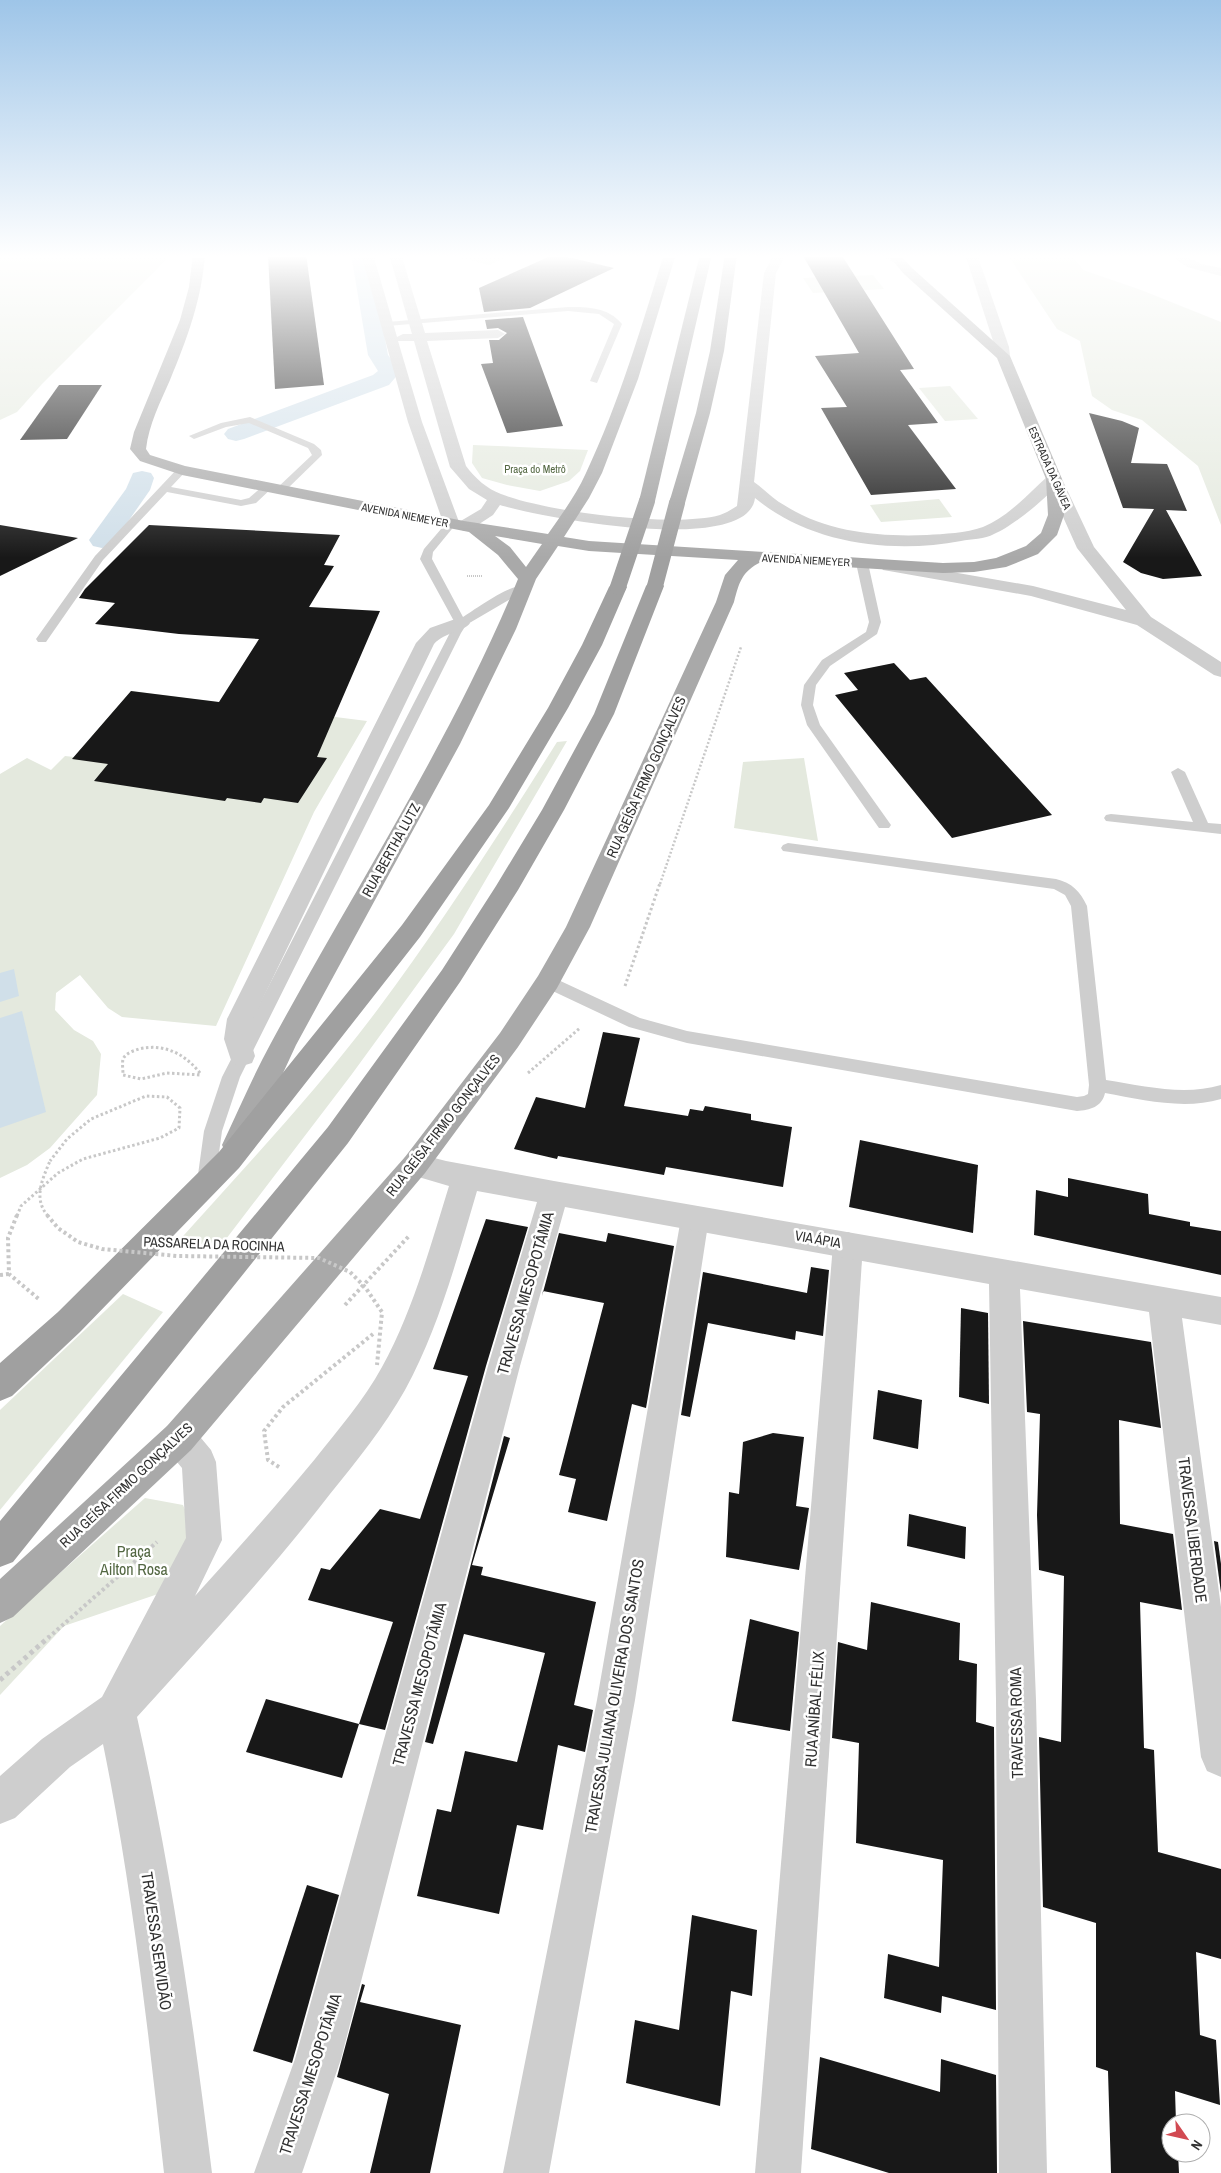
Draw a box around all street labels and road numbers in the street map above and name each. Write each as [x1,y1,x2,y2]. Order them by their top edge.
street label: ESTRADA DA GÁVEA [1025,424,1075,513]
street label: AVENIDA NIEMEYER [359,500,450,530]
street label: AVENIDA NIEMEYER [761,551,851,569]
street label: RUA GEÍSA FIRMO GONÇALVES [602,693,690,861]
street label: RUA BERTHA LUTZ [358,800,424,900]
street label: RUA GEÍSA FIRMO GONÇALVES [382,1050,504,1200]
street label: TRAVESSA MESOPOTÂMIA [491,1209,559,1377]
street label: VIA ÁPIA [793,1226,843,1252]
street label: PASSARELA DA ROCINHA [143,1233,285,1255]
street label: RUA GEÍSA FIRMO GONÇALVES [56,1418,196,1551]
street label: TRAVESSA LIBERDADE [1173,1456,1213,1604]
street label: TRAVESSA JULIANA OLIVEIRA DOS SANTOS [579,1557,649,1835]
street label: TRAVESSA MESOPOTÂMIA [387,1599,452,1768]
street label: RUA ANÍBAL FÉLIX [799,1650,829,1768]
street label: TRAVESSA ROMA [1004,1667,1028,1779]
street label: TRAVESSA SERVIDÃO [136,1870,178,2012]
street label: TRAVESSA MESOPOTÂMIA [273,1990,347,2158]

